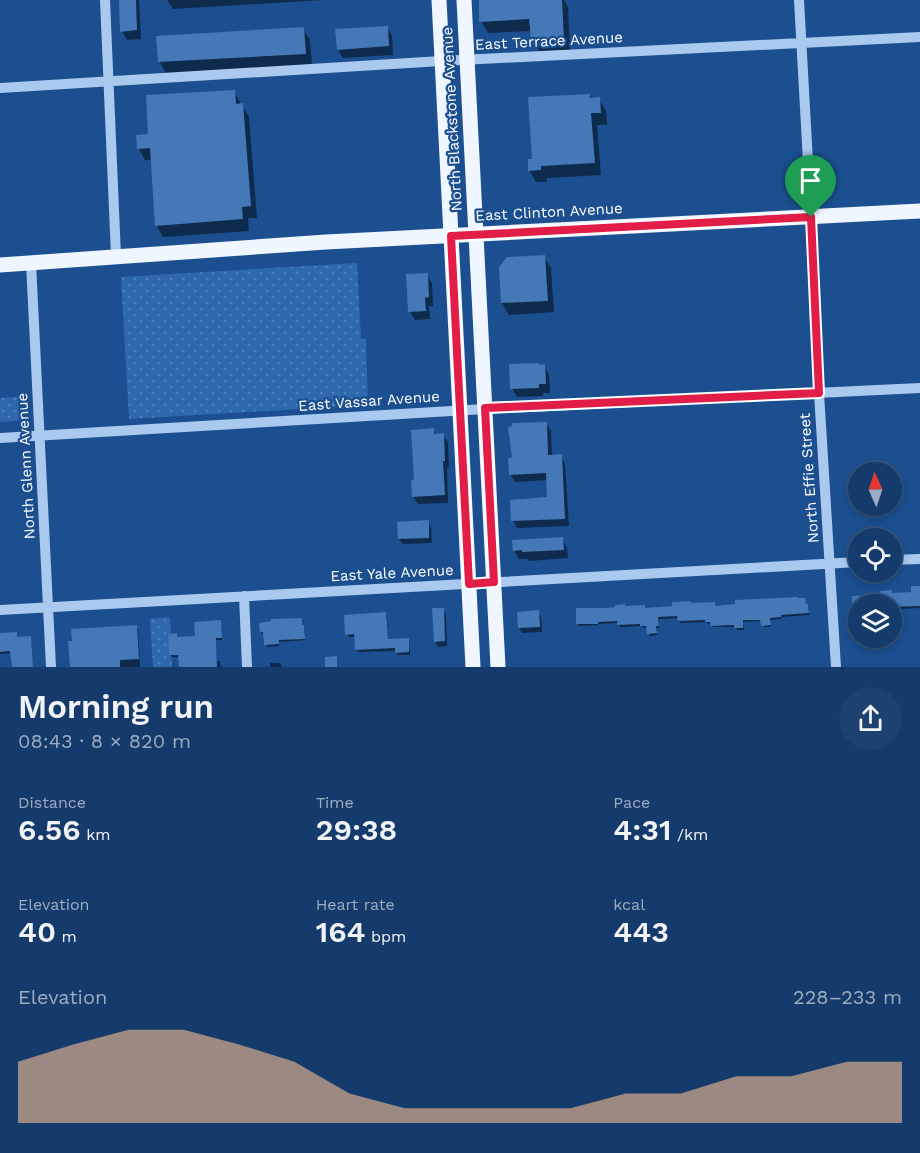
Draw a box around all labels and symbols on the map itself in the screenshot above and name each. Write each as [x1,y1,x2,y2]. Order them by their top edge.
street label: North Blackstone Avenue [438,26,466,212]
street label: East Terrace Avenue [475,28,623,54]
pin [785,155,836,217]
street label: East Clinton Avenue [475,199,623,225]
street label: East Vassar Avenue [298,387,440,415]
street label: North Glenn Avenue [13,392,39,540]
street label: North Effie Street [795,412,823,544]
north arrow [848,462,902,516]
street label: East Yale Avenue [330,561,454,585]

